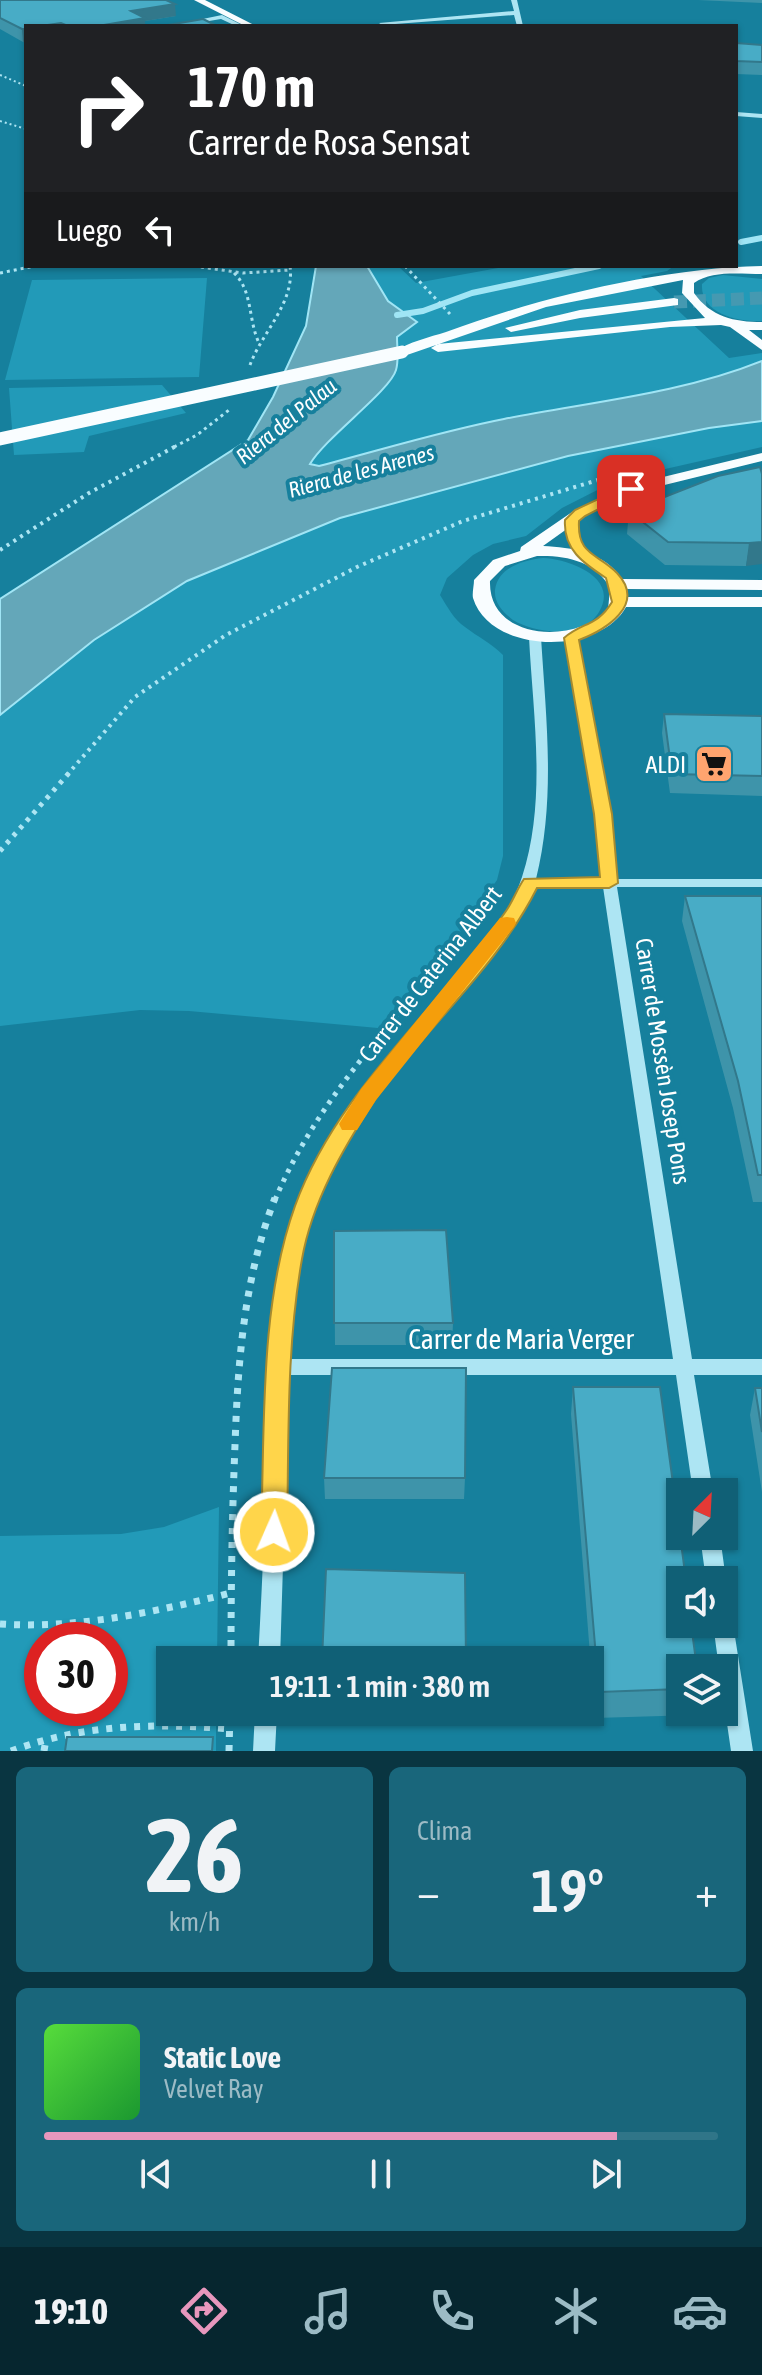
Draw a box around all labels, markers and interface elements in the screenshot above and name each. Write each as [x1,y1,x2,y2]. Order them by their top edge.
text: 170 m [188,55,315,119]
icon: right [56,56,160,160]
text: Carrer de Rosa Sensat [188,121,470,163]
icon: left [138,208,182,252]
text: Luego [56,213,122,247]
water label: Riera del Palau [231,372,342,469]
water label: Riera de les Arenes [285,439,437,503]
pin [597,455,665,523]
icon: arrive [609,467,653,511]
supermarket icon: ALDI [693,743,735,785]
place label: ALDI [645,751,686,778]
street label: Carrer de Caterina Albert [353,881,507,1067]
street label: Carrer de Mossèn Josep Pons [630,936,696,1186]
street label: Carrer de Maria Verger [408,1323,635,1355]
north arrow [666,1478,738,1550]
map controls [666,1478,738,1726]
position arrow [232,1490,316,1574]
button: sound [666,1566,738,1638]
speed limit sign: 30 [24,1622,128,1726]
button: layers [666,1654,738,1726]
text: 19:11 · 1 min · 380 m [270,1669,490,1703]
text: 26 [146,1795,243,1914]
text: Clima [417,1816,472,1846]
text: 19° [531,1856,604,1925]
text: − [417,1866,440,1916]
text: + [695,1866,718,1916]
text: km/h [169,1907,220,1937]
text: Static Love [164,2040,281,2074]
text: Velvet Ray [164,2074,264,2104]
icon: previous [134,2152,178,2196]
icon: pause [359,2152,403,2196]
icon: next [584,2152,628,2196]
icon: directions [176,2283,232,2339]
icon: music [300,2283,356,2339]
icon: phone [424,2283,480,2339]
icon: climate [548,2283,604,2339]
icon: car [672,2283,728,2339]
text: 19:10 [34,2290,108,2332]

